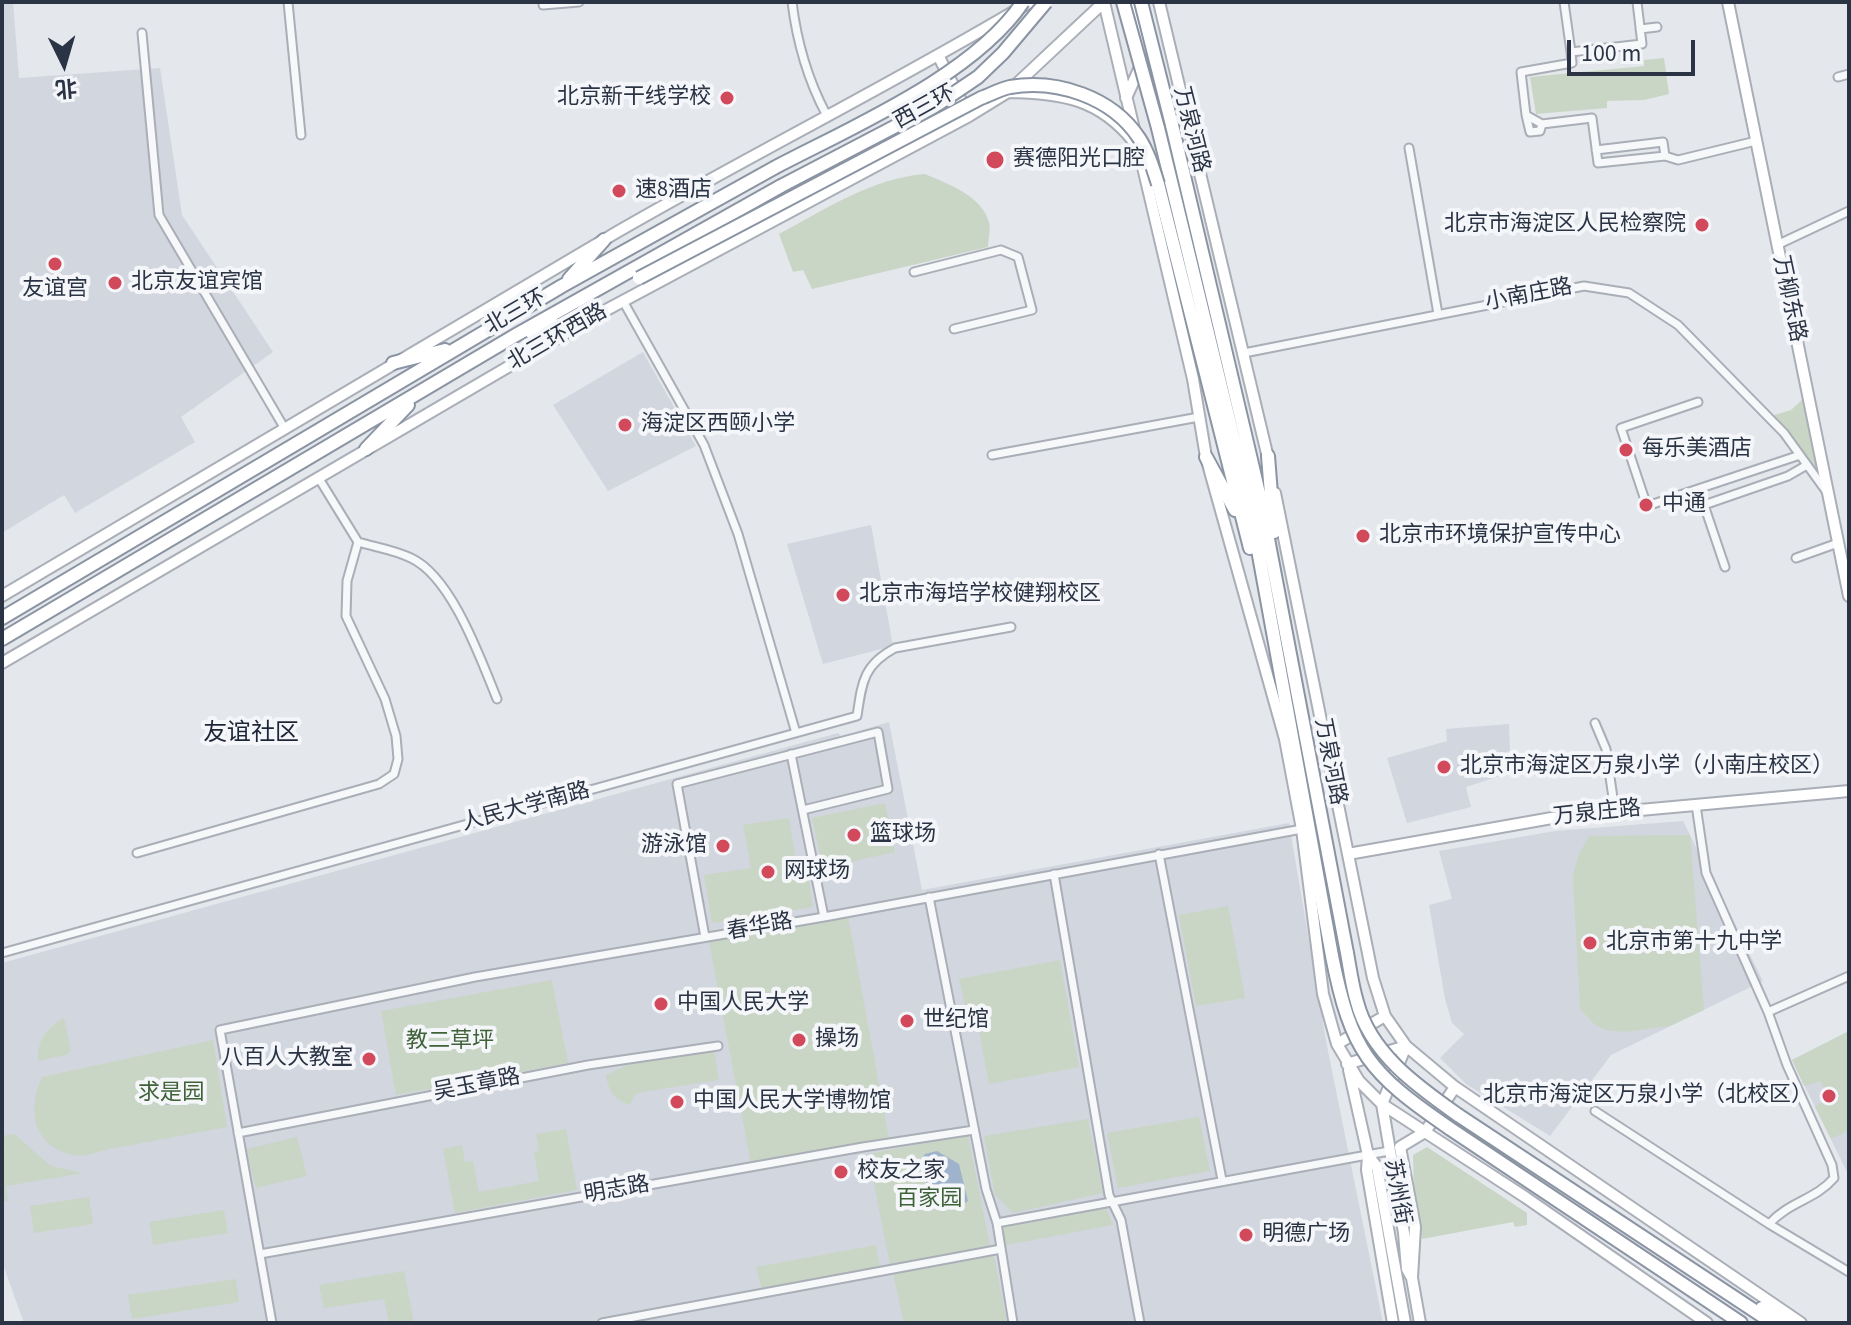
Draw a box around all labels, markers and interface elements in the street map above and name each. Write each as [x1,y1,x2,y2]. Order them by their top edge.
north arrow [24,24,104,104]
scale bar [1571,24,1699,74]
text: 100 m [1581,36,1641,71]
text: 北 [54,71,78,105]
street label: 西三环 [890,80,960,136]
street label: 万泉河路 [1167,84,1213,176]
place label: 北京新干线学校 [557,85,711,111]
marker: 北京新干线学校 [718,89,736,107]
place label: 赛德阳光口腔 [1013,147,1145,173]
marker: 赛德阳光口腔 [984,149,1006,171]
place label: 速8酒店 [635,178,712,204]
marker: 速8酒店 [610,182,628,200]
place label: 北京市海淀区人民检察院 [1444,212,1686,238]
marker: 北京市海淀区人民检察院 [1693,216,1711,234]
street label: 万柳东路 [1766,253,1810,345]
marker: 友谊宫 [46,255,64,273]
place label: 北京友谊宾馆 [131,270,263,296]
marker: 北京友谊宾馆 [106,274,124,292]
street label: 小南庄路 [1483,275,1575,317]
place label: 友谊宫 [22,277,88,303]
street label: 北三环 [481,285,551,341]
street label: 北三环西路 [504,299,612,377]
place label: 海淀区西颐小学 [641,412,795,438]
marker: 海淀区西颐小学 [616,416,634,434]
place label: 每乐美酒店 [1642,437,1752,463]
marker: 每乐美酒店 [1617,441,1635,459]
place label: 中通 [1662,492,1706,518]
marker: 中通 [1637,496,1655,514]
place label: 北京市环境保护宣传中心 [1379,523,1621,549]
marker: 北京市环境保护宣传中心 [1354,527,1372,545]
place label: 北京市海培学校健翔校区 [859,582,1101,608]
marker: 北京市海培学校健翔校区 [834,586,852,604]
street label: 万泉河路 [1308,716,1350,808]
district label: 友谊社区 [203,721,299,749]
place label: 北京市海淀区万泉小学（小南庄校区） [1460,754,1834,780]
marker: 北京市海淀区万泉小学（小南庄校区） [1435,758,1453,776]
street label: 人民大学南路 [459,778,593,838]
street label: 万泉庄路 [1552,796,1642,832]
place label: 篮球场 [870,822,936,848]
marker: 篮球场 [845,826,863,844]
place label: 游泳馆 [641,833,707,859]
marker: 游泳馆 [714,837,732,855]
place label: 网球场 [784,859,850,885]
marker: 网球场 [759,863,777,881]
street label: 春华路 [725,909,795,947]
place label: 北京市第十九中学 [1606,930,1782,956]
marker: 北京市第十九中学 [1581,934,1599,952]
place label: 中国人民大学 [677,991,809,1017]
marker: 中国人民大学 [652,995,670,1013]
place label: 世纪馆 [923,1008,989,1034]
marker: 世纪馆 [898,1012,916,1030]
place label: 操场 [815,1027,859,1053]
park label: 教二草坪 [406,1029,494,1055]
marker: 操场 [790,1031,808,1049]
place label: 八百人大教室 [221,1046,353,1072]
marker: 八百人大教室 [360,1050,378,1068]
street label: 吴玉章路 [431,1065,523,1107]
park label: 求是园 [138,1081,204,1107]
place label: 北京市海淀区万泉小学（北校区） [1483,1083,1813,1109]
marker: 北京市海淀区万泉小学（北校区） [1820,1087,1838,1105]
place label: 中国人民大学博物馆 [693,1089,891,1115]
marker: 中国人民大学博物馆 [668,1093,686,1111]
street label: 苏州街 [1377,1157,1415,1227]
place label: 校友之家 [857,1159,945,1185]
marker: 校友之家 [832,1163,850,1181]
street label: 明志路 [582,1172,652,1210]
park label: 百家园 [896,1187,962,1213]
place label: 明德广场 [1262,1222,1350,1248]
marker: 明德广场 [1237,1226,1255,1244]

